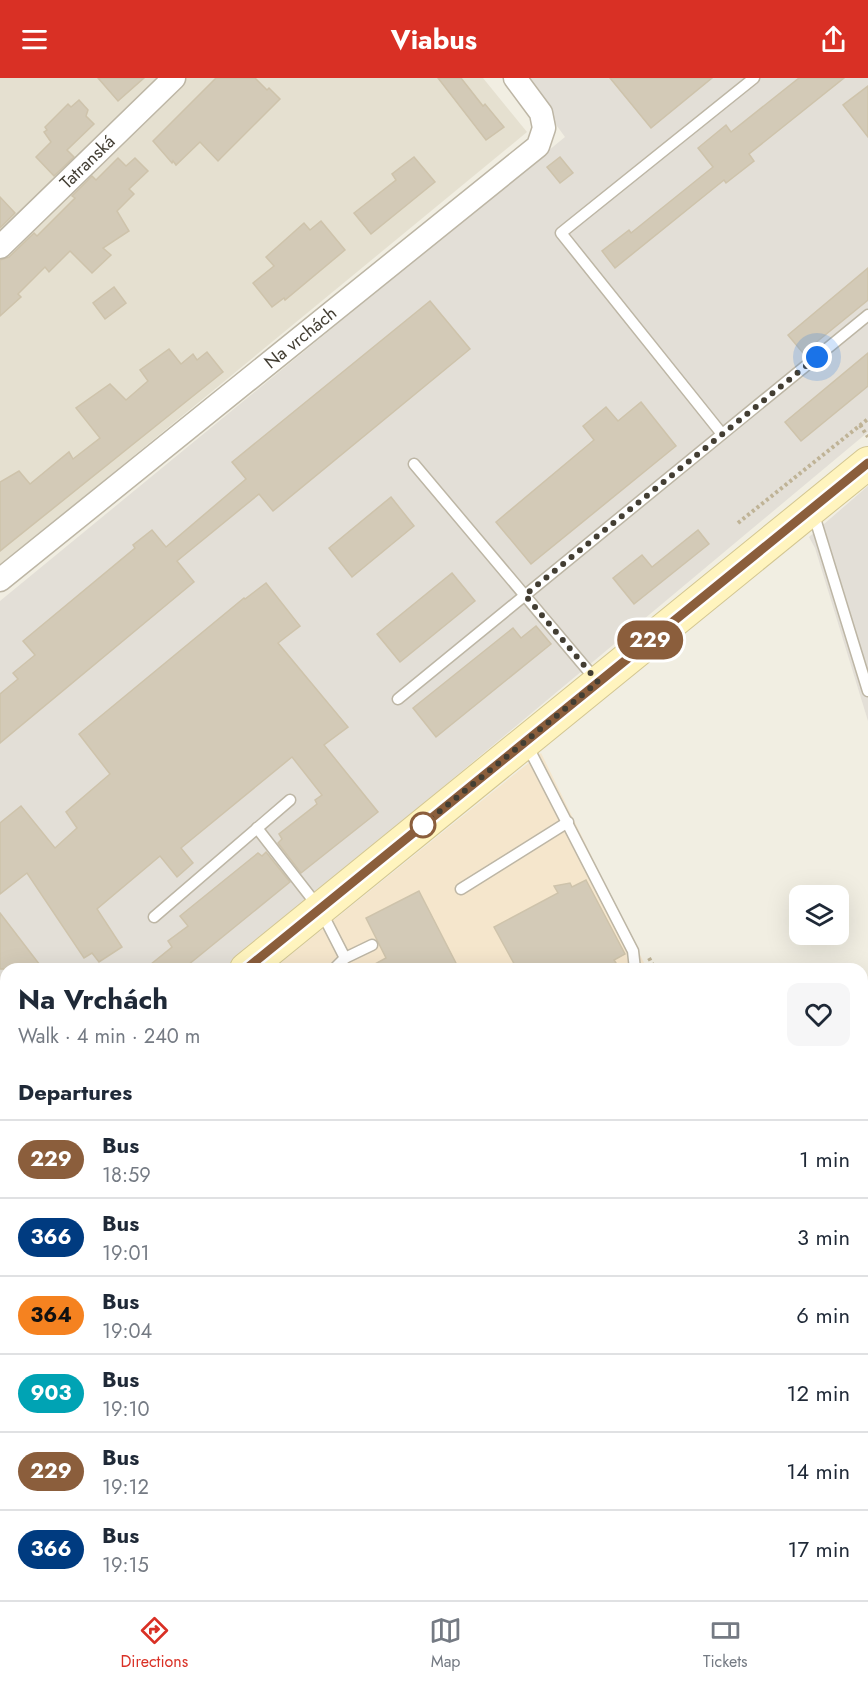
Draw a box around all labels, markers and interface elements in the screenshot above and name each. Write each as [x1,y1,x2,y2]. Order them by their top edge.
text: Viabus [391,20,477,59]
icon: menu [18,23,51,56]
icon: share [817,23,850,56]
street label: Tatranská [54,129,121,195]
street label: Na vrchách [259,300,342,375]
your location [802,342,832,372]
line badge: 229 [616,620,684,660]
text: 229 [629,625,671,655]
unlabelled marker [410,812,436,838]
map controls [789,885,849,945]
button: layers [789,885,849,945]
text: Na Vrchách [18,979,168,1020]
button: heart [787,983,850,1046]
text: Walk · 4 min · 240 m [18,1022,200,1051]
text: Departures [18,1076,132,1108]
text: Bus [102,1129,139,1161]
text: 1 min [799,1143,850,1175]
text: 229 [30,1144,72,1174]
text: 18:59 [102,1161,151,1190]
text: Bus [102,1207,139,1239]
text: 3 min [797,1221,850,1253]
text: 366 [30,1222,72,1252]
text: 19:01 [102,1239,150,1268]
text: Bus [102,1285,139,1317]
text: 6 min [796,1299,850,1331]
text: 364 [30,1300,72,1330]
text: 19:04 [102,1317,152,1346]
text: Bus [102,1363,139,1395]
text: 12 min [787,1377,850,1409]
text: 903 [31,1378,72,1408]
text: 19:10 [102,1395,150,1424]
text: Bus [102,1441,139,1473]
text: 14 min [786,1455,850,1487]
text: 229 [30,1456,72,1486]
text: 19:12 [102,1473,149,1502]
text: Bus [102,1519,139,1551]
text: 17 min [788,1533,850,1565]
text: 366 [30,1534,72,1564]
text: 19:15 [102,1551,149,1580]
tab: Directions [120,1614,188,1673]
tab: Map [429,1614,462,1673]
tab: Tickets [703,1614,748,1673]

